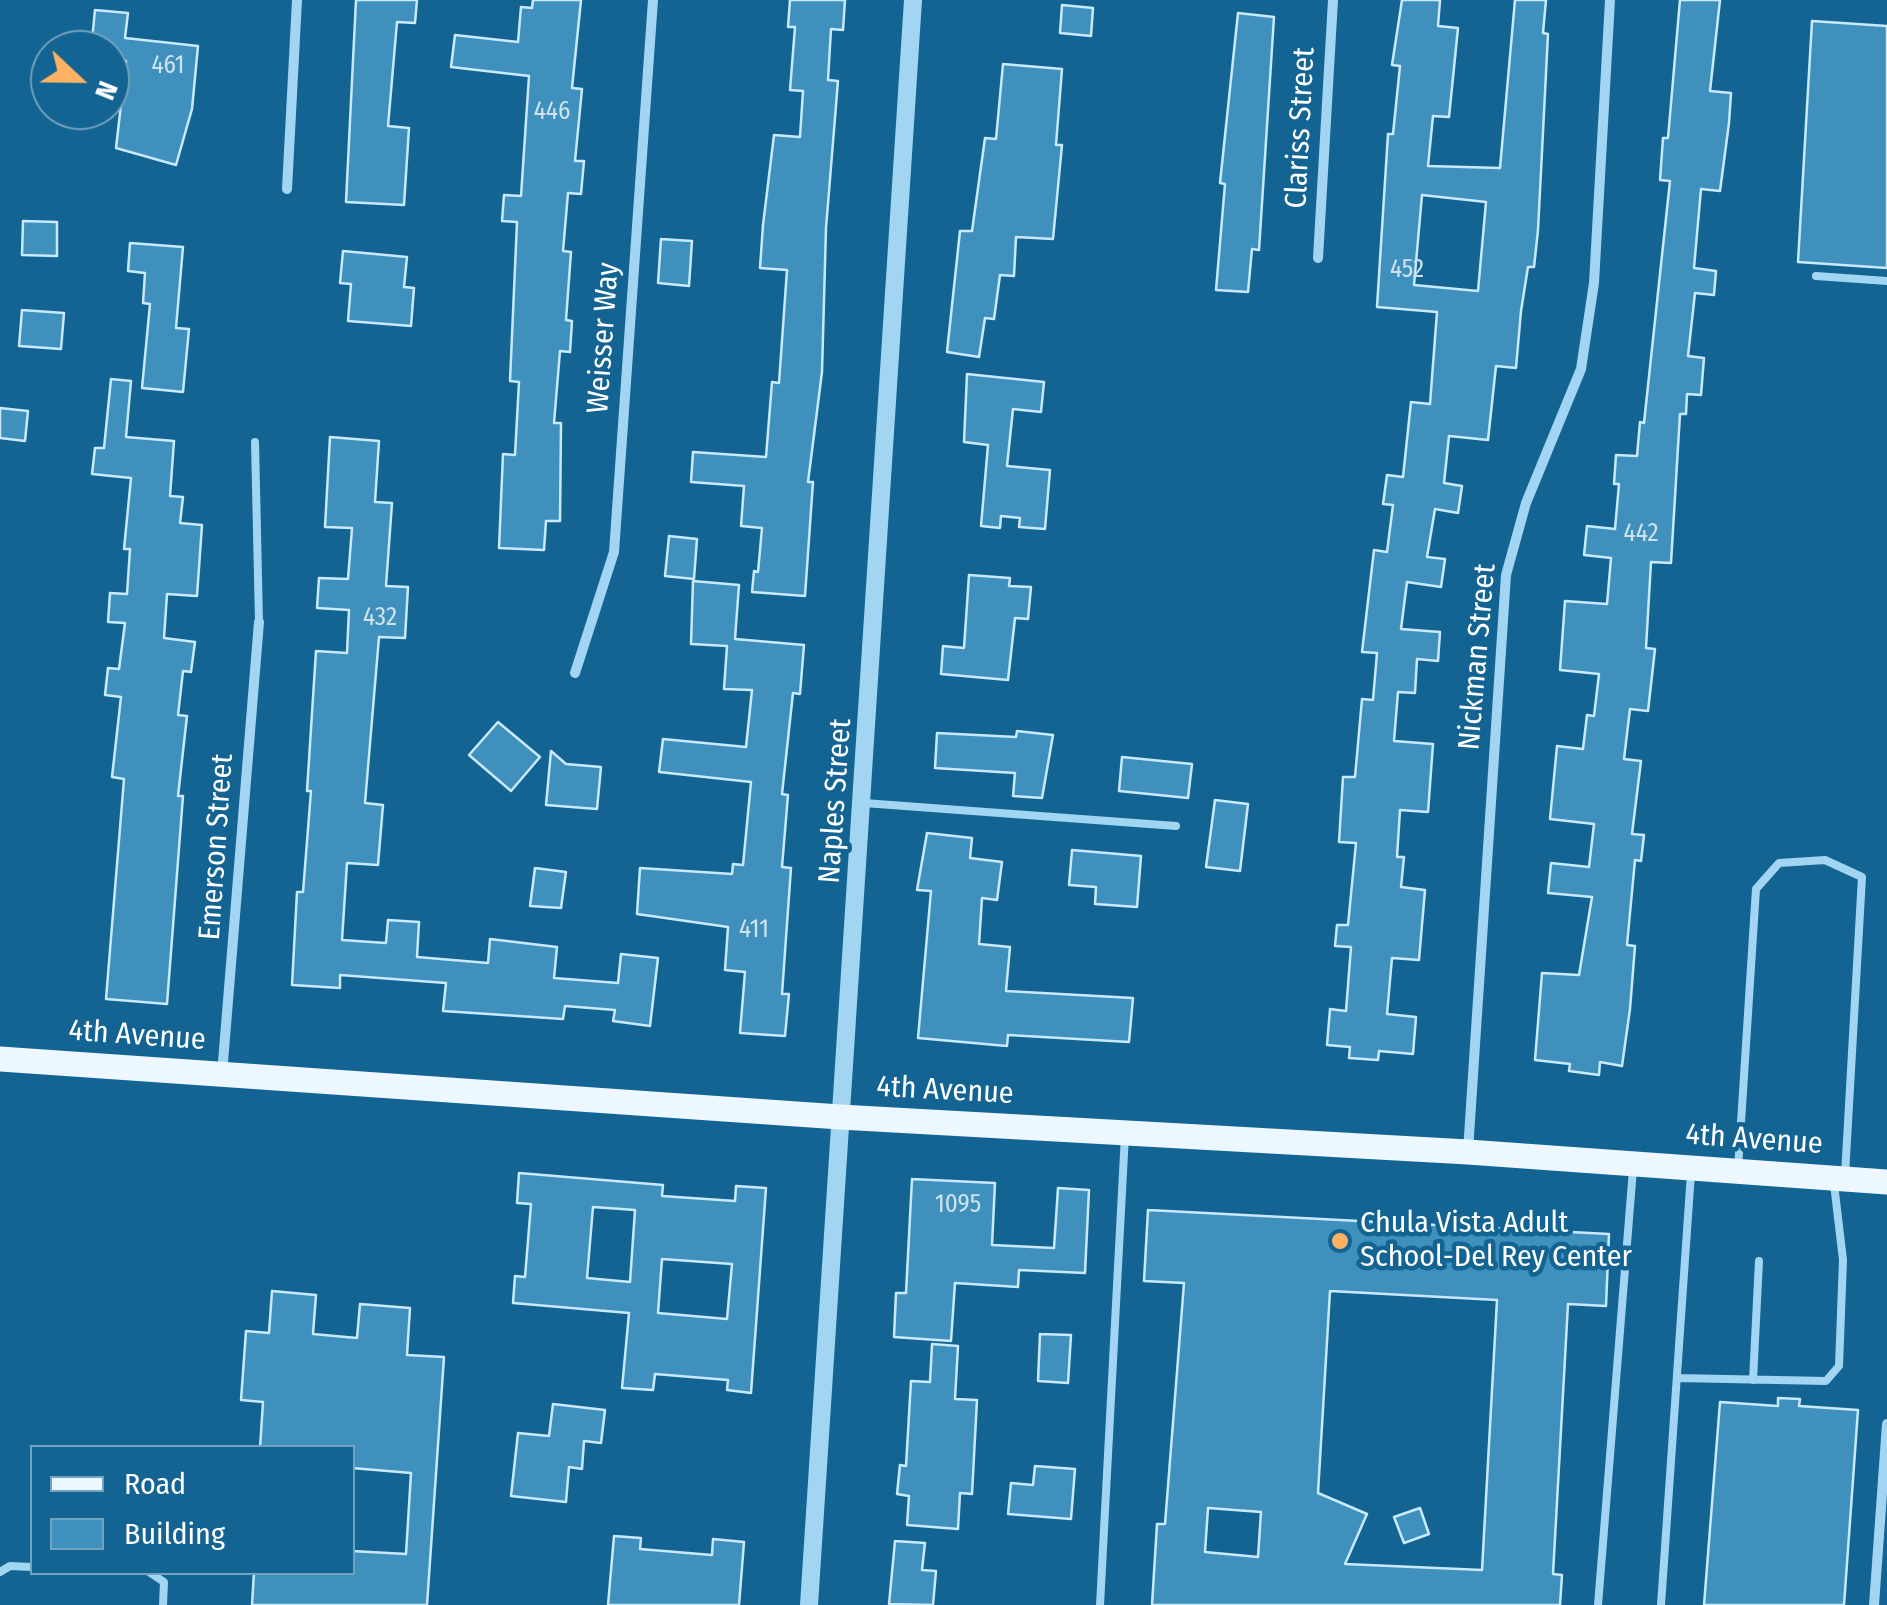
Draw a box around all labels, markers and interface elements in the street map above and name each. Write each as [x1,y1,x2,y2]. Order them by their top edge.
north arrow [30,30,130,130]
street label: Clariss Street [1279,46,1323,210]
house number: 461 [151,51,185,81]
text: N [88,77,125,105]
house number: 446 [534,97,570,127]
house number: 452 [1390,255,1424,285]
street label: Weisser Way [581,261,627,415]
house number: 442 [1624,519,1658,549]
street label: Nickman Street [1452,562,1504,752]
house number: 432 [363,603,397,633]
street label: Naples Street [812,717,860,885]
street label: Emerson Street [193,753,241,941]
house number: 411 [739,915,769,945]
street label: 4th Avenue [67,1013,207,1059]
street label: 4th Avenue [875,1069,1015,1113]
street label: 4th Avenue [1684,1117,1824,1163]
house number: 1095 [935,1190,981,1220]
place label: Chula Vista Adult School-Del Rey Center [1360,1206,1632,1276]
marker: Chula Vista Adult School-Del Rey Center [1329,1230,1351,1252]
legend [30,1445,355,1575]
text: Road [124,1466,186,1502]
text: Building [124,1516,225,1552]

